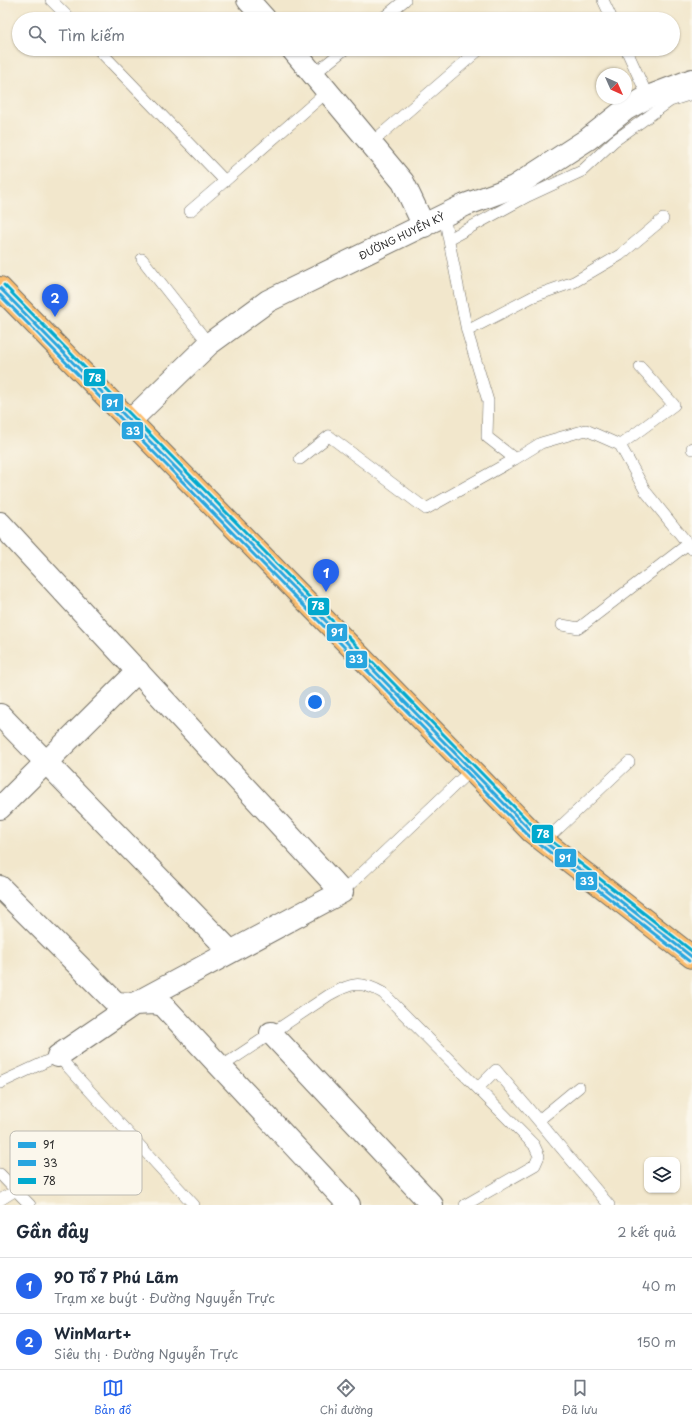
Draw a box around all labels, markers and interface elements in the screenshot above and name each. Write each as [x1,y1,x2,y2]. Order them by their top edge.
search box [12,12,680,56]
icon: search [26,23,48,45]
text: Tìm kiếm [58,23,125,46]
north arrow [596,68,632,104]
street label: ĐƯỜNG HUYỀN KỲ [356,208,447,263]
pin: 2 [42,284,68,317]
line badge: 78 [83,368,106,387]
text: 78 [88,369,102,386]
line badge: 91 [101,393,124,412]
text: 91 [106,394,118,411]
line badge: 33 [121,421,144,440]
text: 33 [126,422,140,439]
pin: 1 [313,559,339,592]
line badge: 78 [307,597,330,616]
text: 78 [311,597,325,614]
line badge: 91 [326,623,348,642]
text: 91 [331,623,343,640]
line badge: 33 [345,650,368,669]
text: 33 [349,650,363,667]
your location [305,692,325,712]
line badge: 78 [531,824,554,844]
text: 78 [536,825,550,842]
line badge: 91 [554,848,577,868]
text: 91 [559,849,571,866]
line badge: 33 [575,871,598,891]
text: 33 [580,872,594,889]
legend [10,1131,142,1195]
text: 91 [43,1136,54,1153]
text: 33 [43,1154,57,1171]
map controls [644,1157,680,1193]
button: layers [644,1157,680,1193]
text: 78 [43,1172,56,1189]
text: Gần đây [16,1218,89,1244]
text: 2 kết quả [617,1222,676,1241]
text: 90 Tổ 7 Phú Lãm [54,1265,179,1288]
text: 1 [26,1276,32,1295]
text: 40 m [642,1276,676,1295]
text: Trạm xe buýt · Đường Nguyễn Trực [54,1288,275,1307]
text: WinMart+ [54,1321,132,1344]
text: 2 [24,1332,34,1351]
text: 150 m [637,1332,676,1351]
text: Siêu thị · Đường Nguyễn Trực [54,1344,238,1363]
tab: Bản đồ [94,1377,131,1418]
tab: Chỉ đường [320,1377,373,1418]
tab: Đã lưu [562,1377,598,1418]

